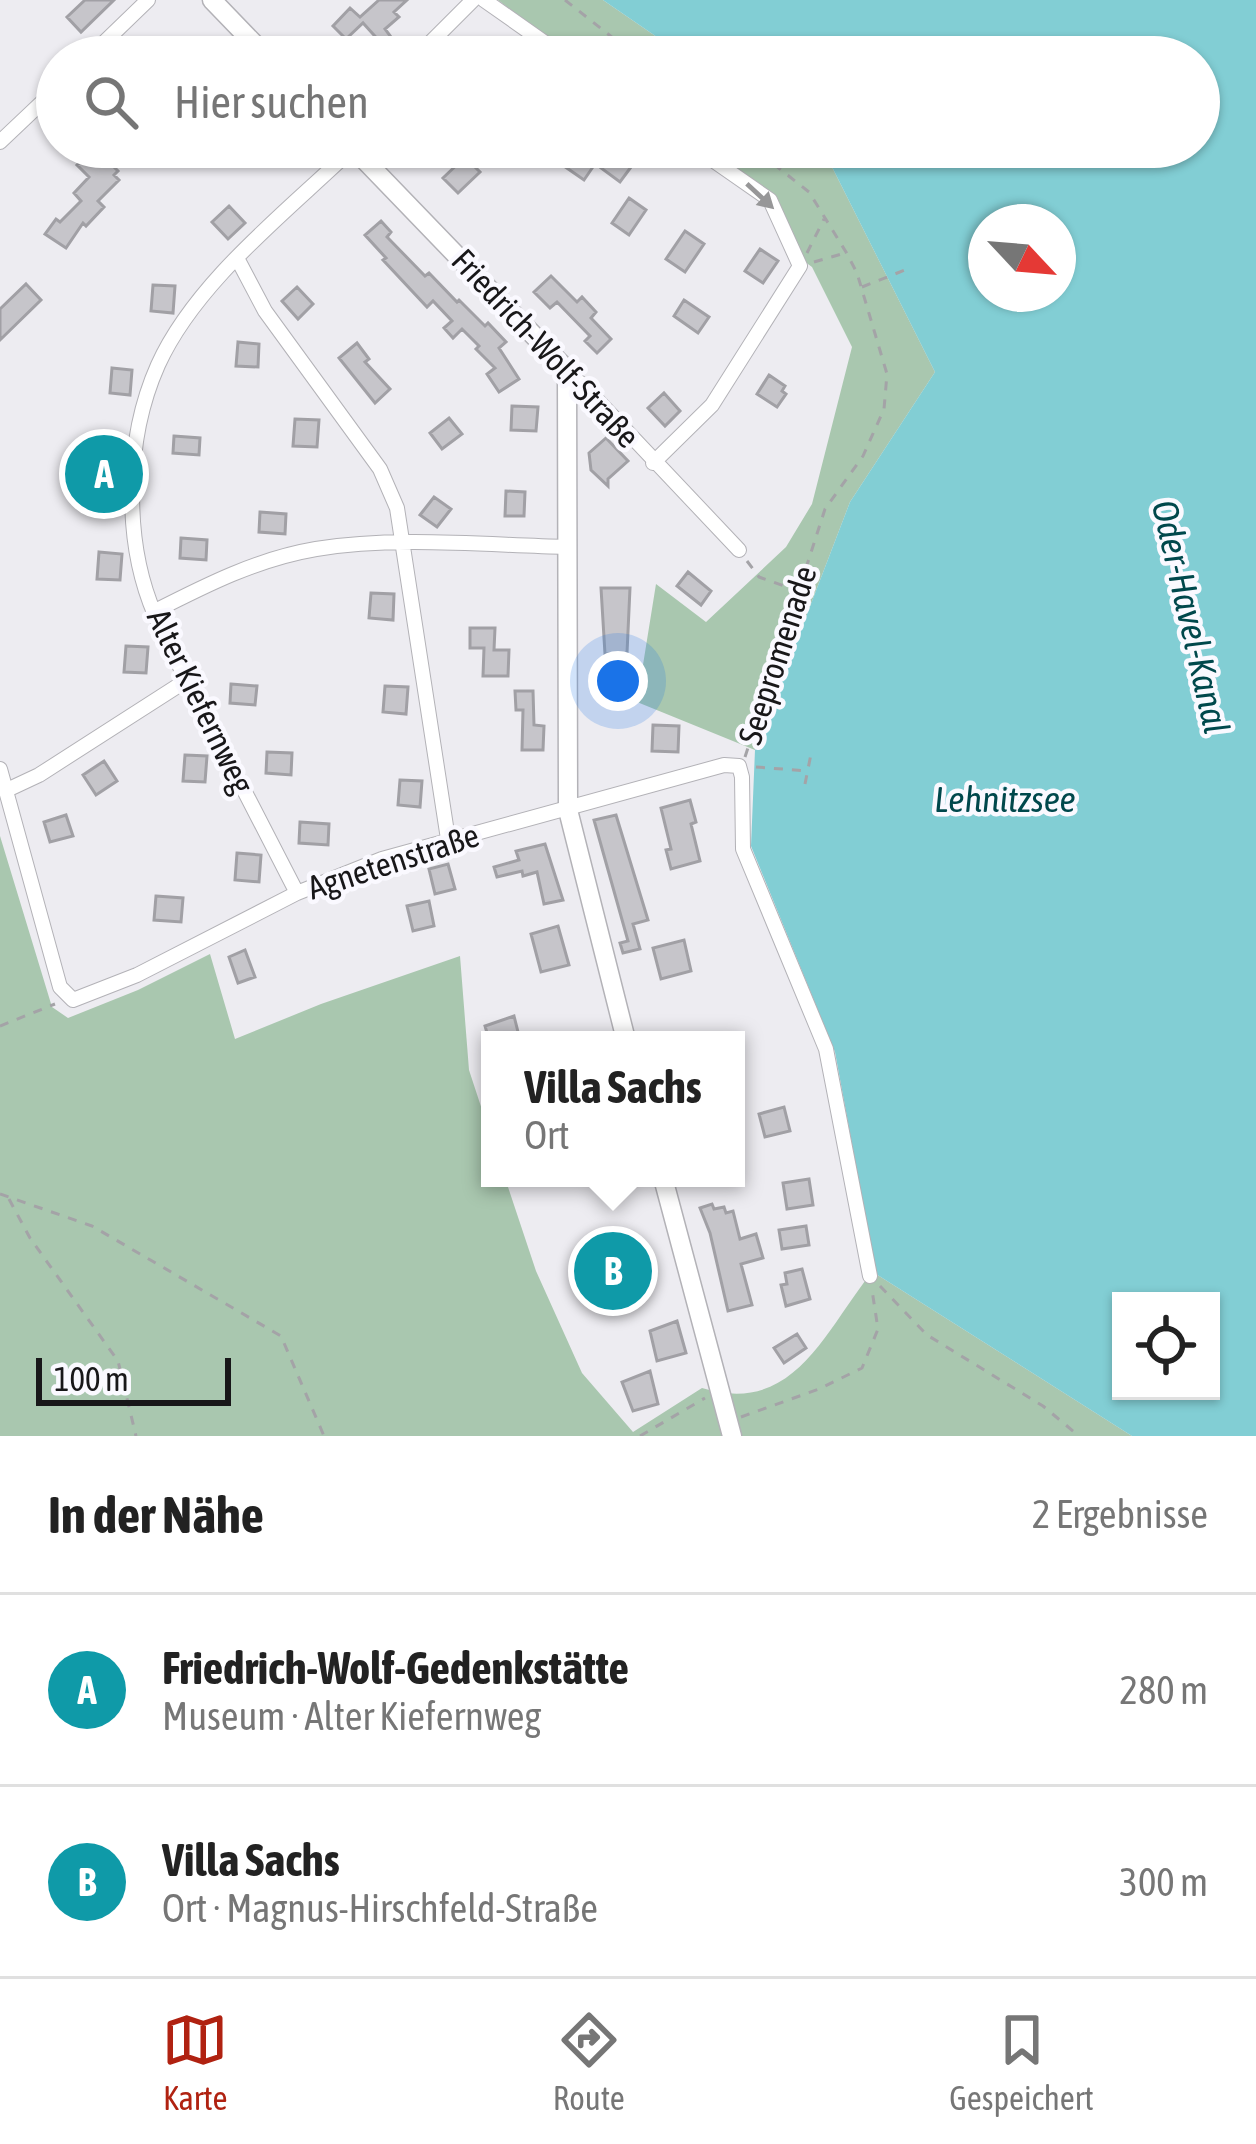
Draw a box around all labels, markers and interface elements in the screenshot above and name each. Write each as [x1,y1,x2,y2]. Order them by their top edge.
search box [36,36,1220,168]
icon: search [78,69,144,135]
text: Hier suchen [174,76,369,128]
one-way arrow [745,182,774,209]
north arrow [968,204,1076,312]
street label: Friedrich-Wolf-Straße [444,241,648,455]
pin: A [65,429,143,519]
water label: Oder-Havel-Kanal [1144,496,1238,738]
street label: Seepromenade [730,561,824,749]
street label: Alter Kiefernweg [140,603,262,800]
your location [588,651,648,711]
water label: Lehnitzsee [934,778,1076,820]
street label: Agnetenstraße [303,815,483,907]
popup [481,1031,745,1187]
text: Villa Sachs [524,1061,702,1113]
text: Ort [524,1113,569,1157]
pin: B [574,1226,652,1316]
map controls [1112,1292,1220,1400]
button: locate [1112,1292,1220,1400]
scale bar [36,1352,231,1405]
text: 100 m [54,1360,129,1398]
text: In der Nähe [48,1485,264,1544]
text: 2 Ergebnisse [1032,1492,1208,1536]
text: Friedrich-Wolf-Gedenkstätte [162,1642,629,1694]
text: A [77,1668,97,1712]
text: 280 m [1120,1668,1208,1712]
text: Museum · Alter Kiefernweg [162,1694,541,1738]
text: Villa Sachs [162,1834,340,1886]
text: B [78,1860,96,1904]
text: 300 m [1120,1860,1208,1904]
text: Ort · Magnus-Hirschfeld-Straße [162,1886,598,1930]
tab: Karte [162,2007,228,2117]
tab: Route [553,2007,625,2117]
tab: Gespeichert [949,2007,1094,2117]

